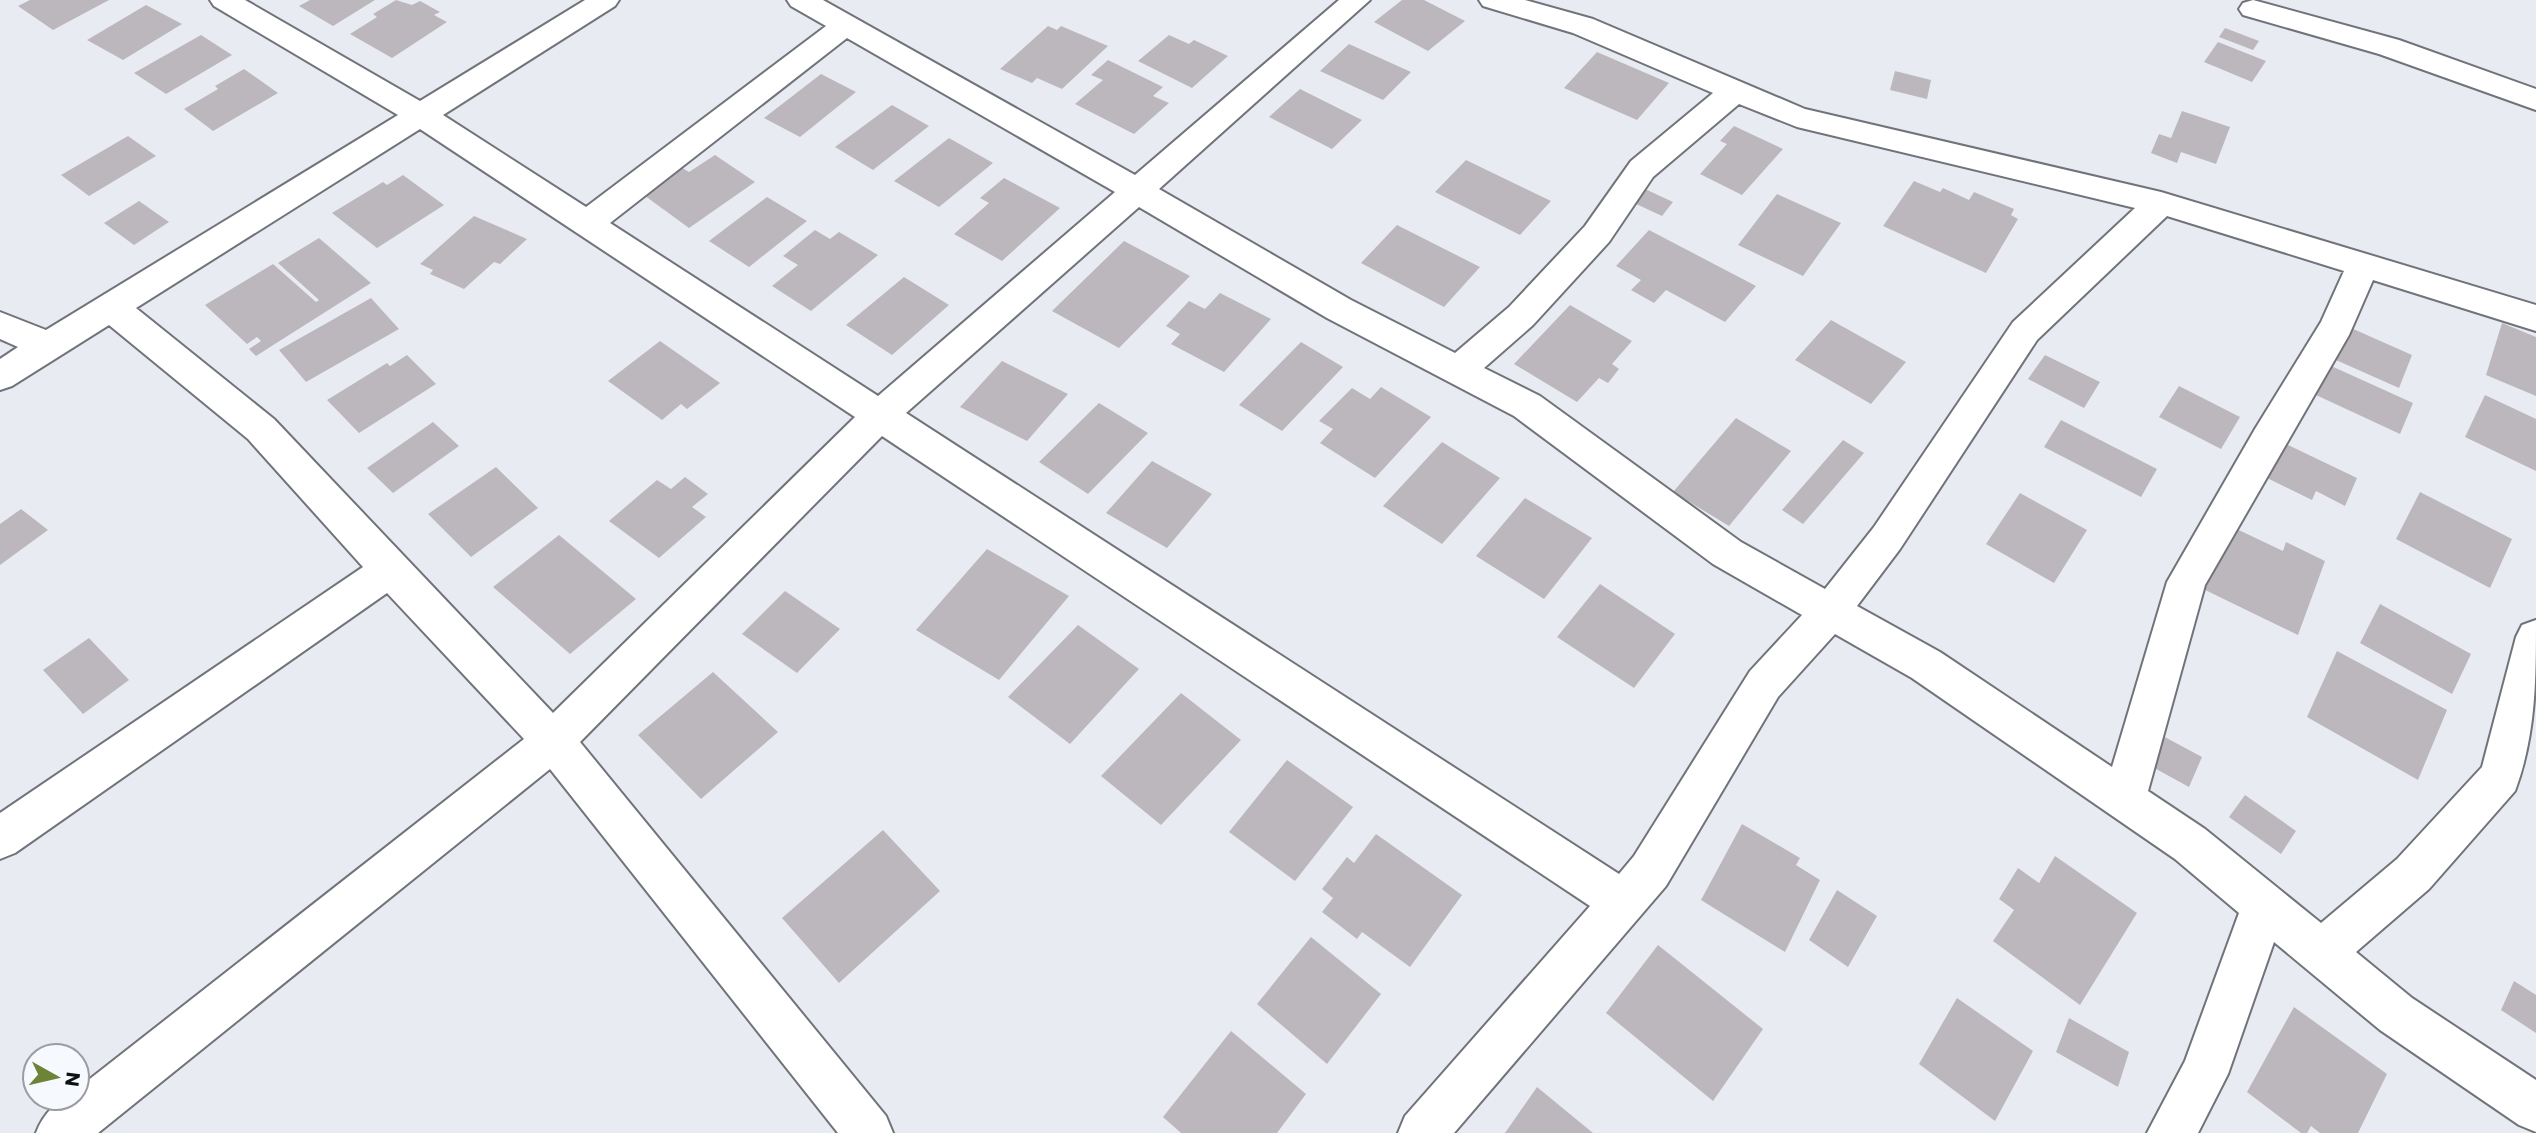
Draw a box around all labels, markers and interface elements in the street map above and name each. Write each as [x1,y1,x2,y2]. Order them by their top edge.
north arrow [21,1042,91,1112]
text: N [58,1070,87,1088]

